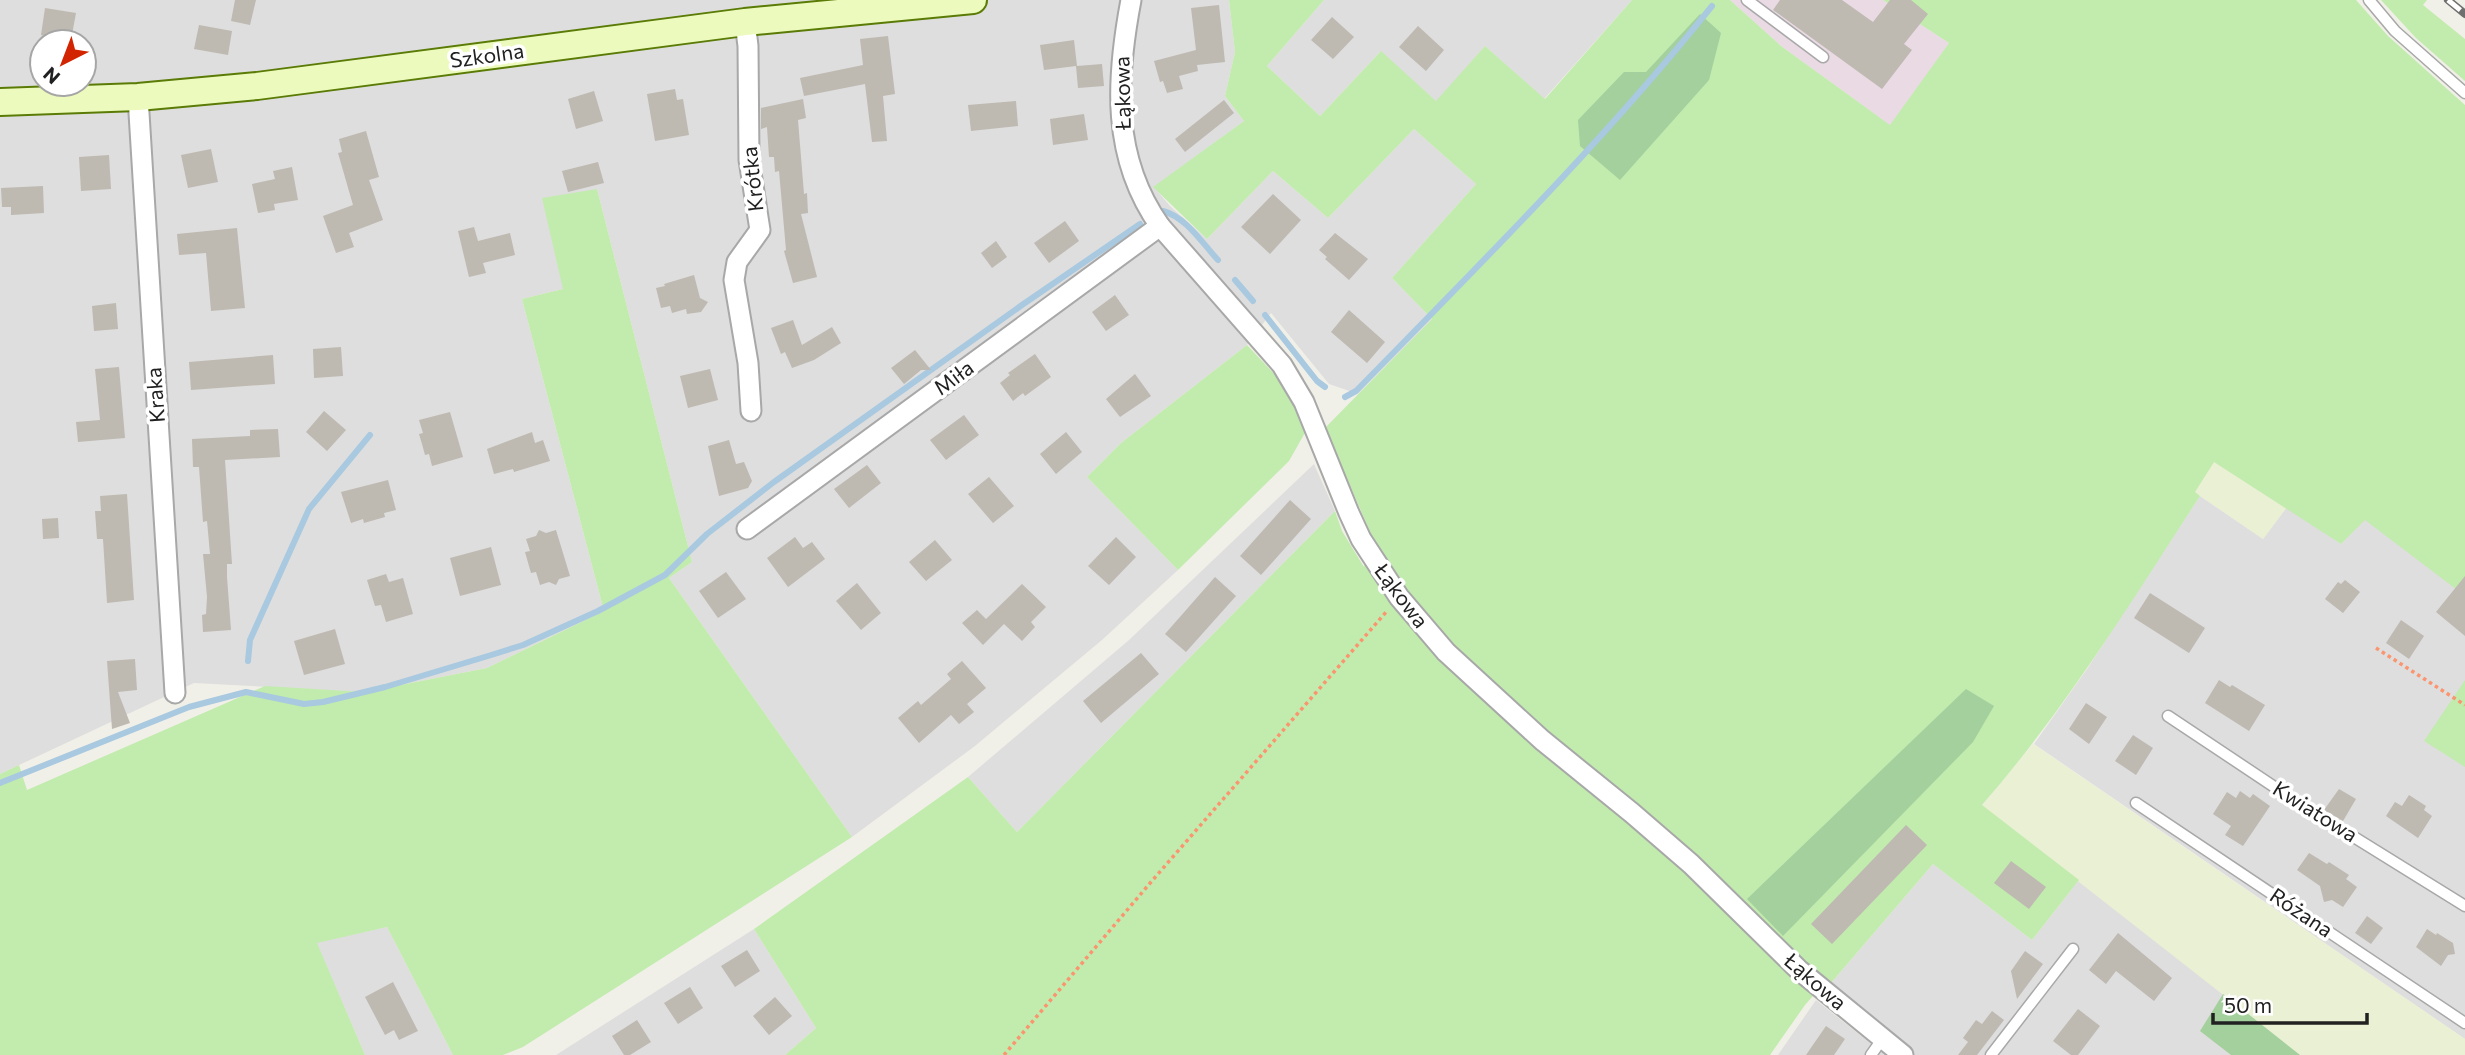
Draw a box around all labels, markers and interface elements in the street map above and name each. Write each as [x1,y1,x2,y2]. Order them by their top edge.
north arrow [28,28,98,98]
street label: Szkolna [448,37,525,72]
street label: Łąkowa [1108,56,1135,131]
text: N [38,63,64,89]
street label: Krótka [736,145,767,213]
street label: Miła [928,354,978,399]
street label: Kraka [140,366,169,424]
street label: Łąkowa [1369,557,1434,632]
street label: Kwiatowa [2269,775,2363,846]
street label: Różana [2266,882,2338,942]
street label: Łąkowa [1779,947,1852,1015]
scale bar [2213,982,2367,1026]
text: 50 m [2224,992,2272,1017]

